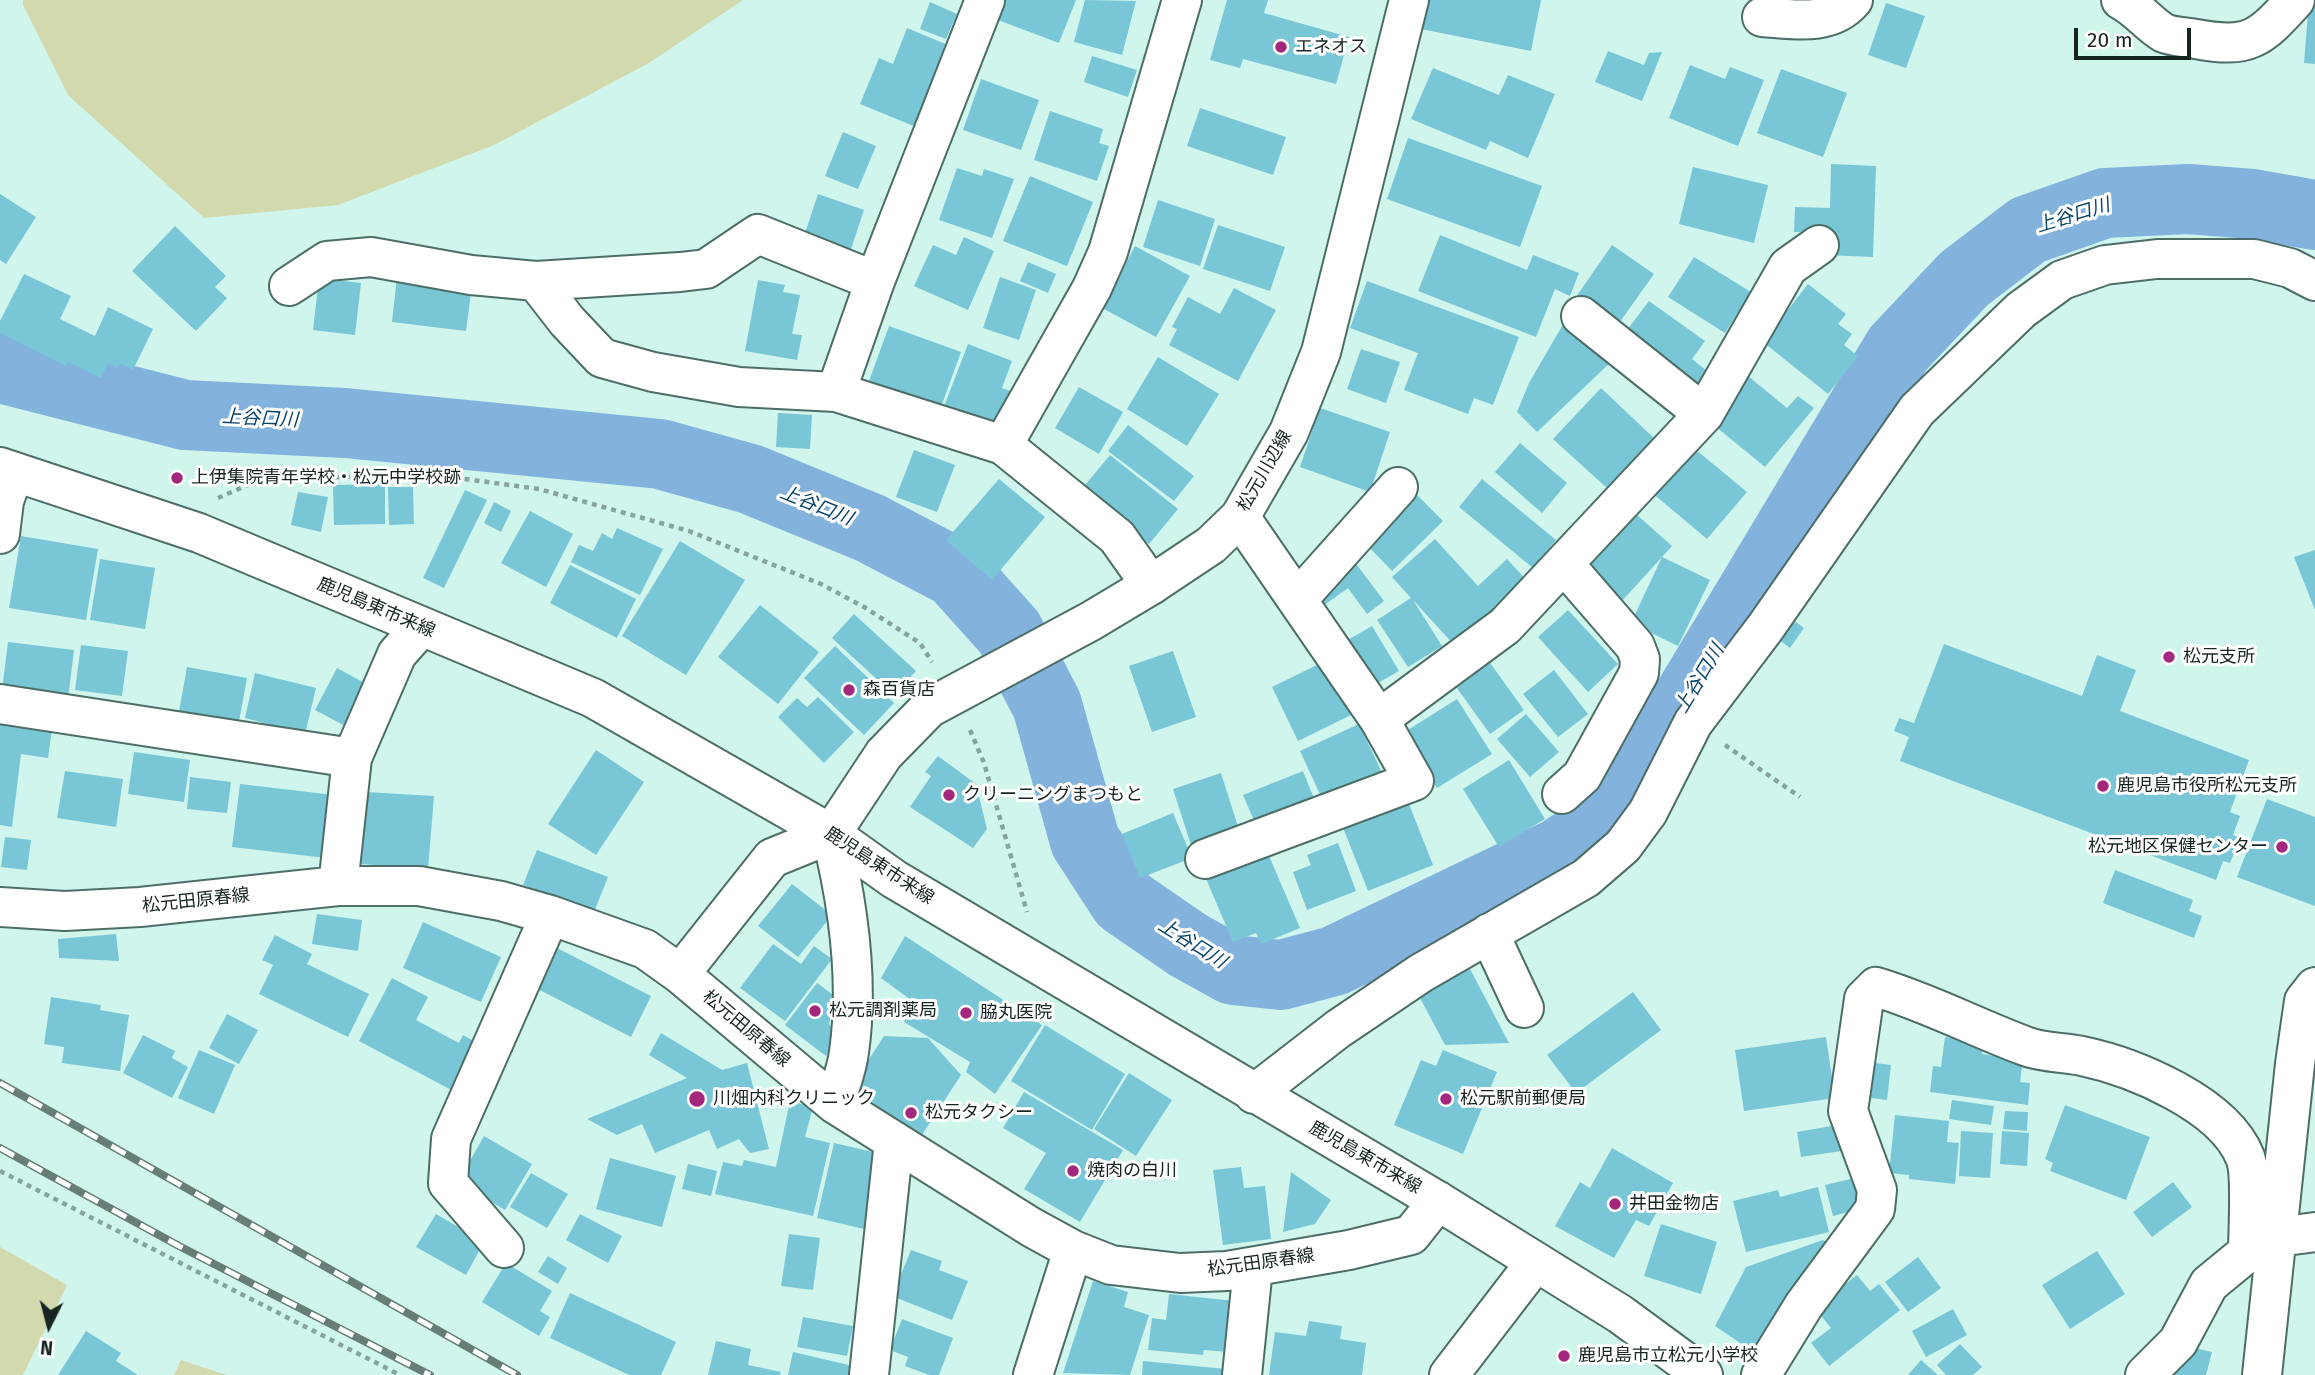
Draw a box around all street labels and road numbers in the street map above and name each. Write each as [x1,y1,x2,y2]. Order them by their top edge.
street label: 松元川辺線 [1233,427,1297,515]
street label: 鹿児島東市来線 [314,573,438,643]
street label: 鹿児島東市来線 [820,823,938,909]
street label: 松元田原春線 [141,885,251,917]
street label: 松元田原春線 [698,986,794,1072]
street label: 鹿児島東市来線 [1305,1117,1425,1199]
street label: 松元田原春線 [1206,1245,1316,1281]

